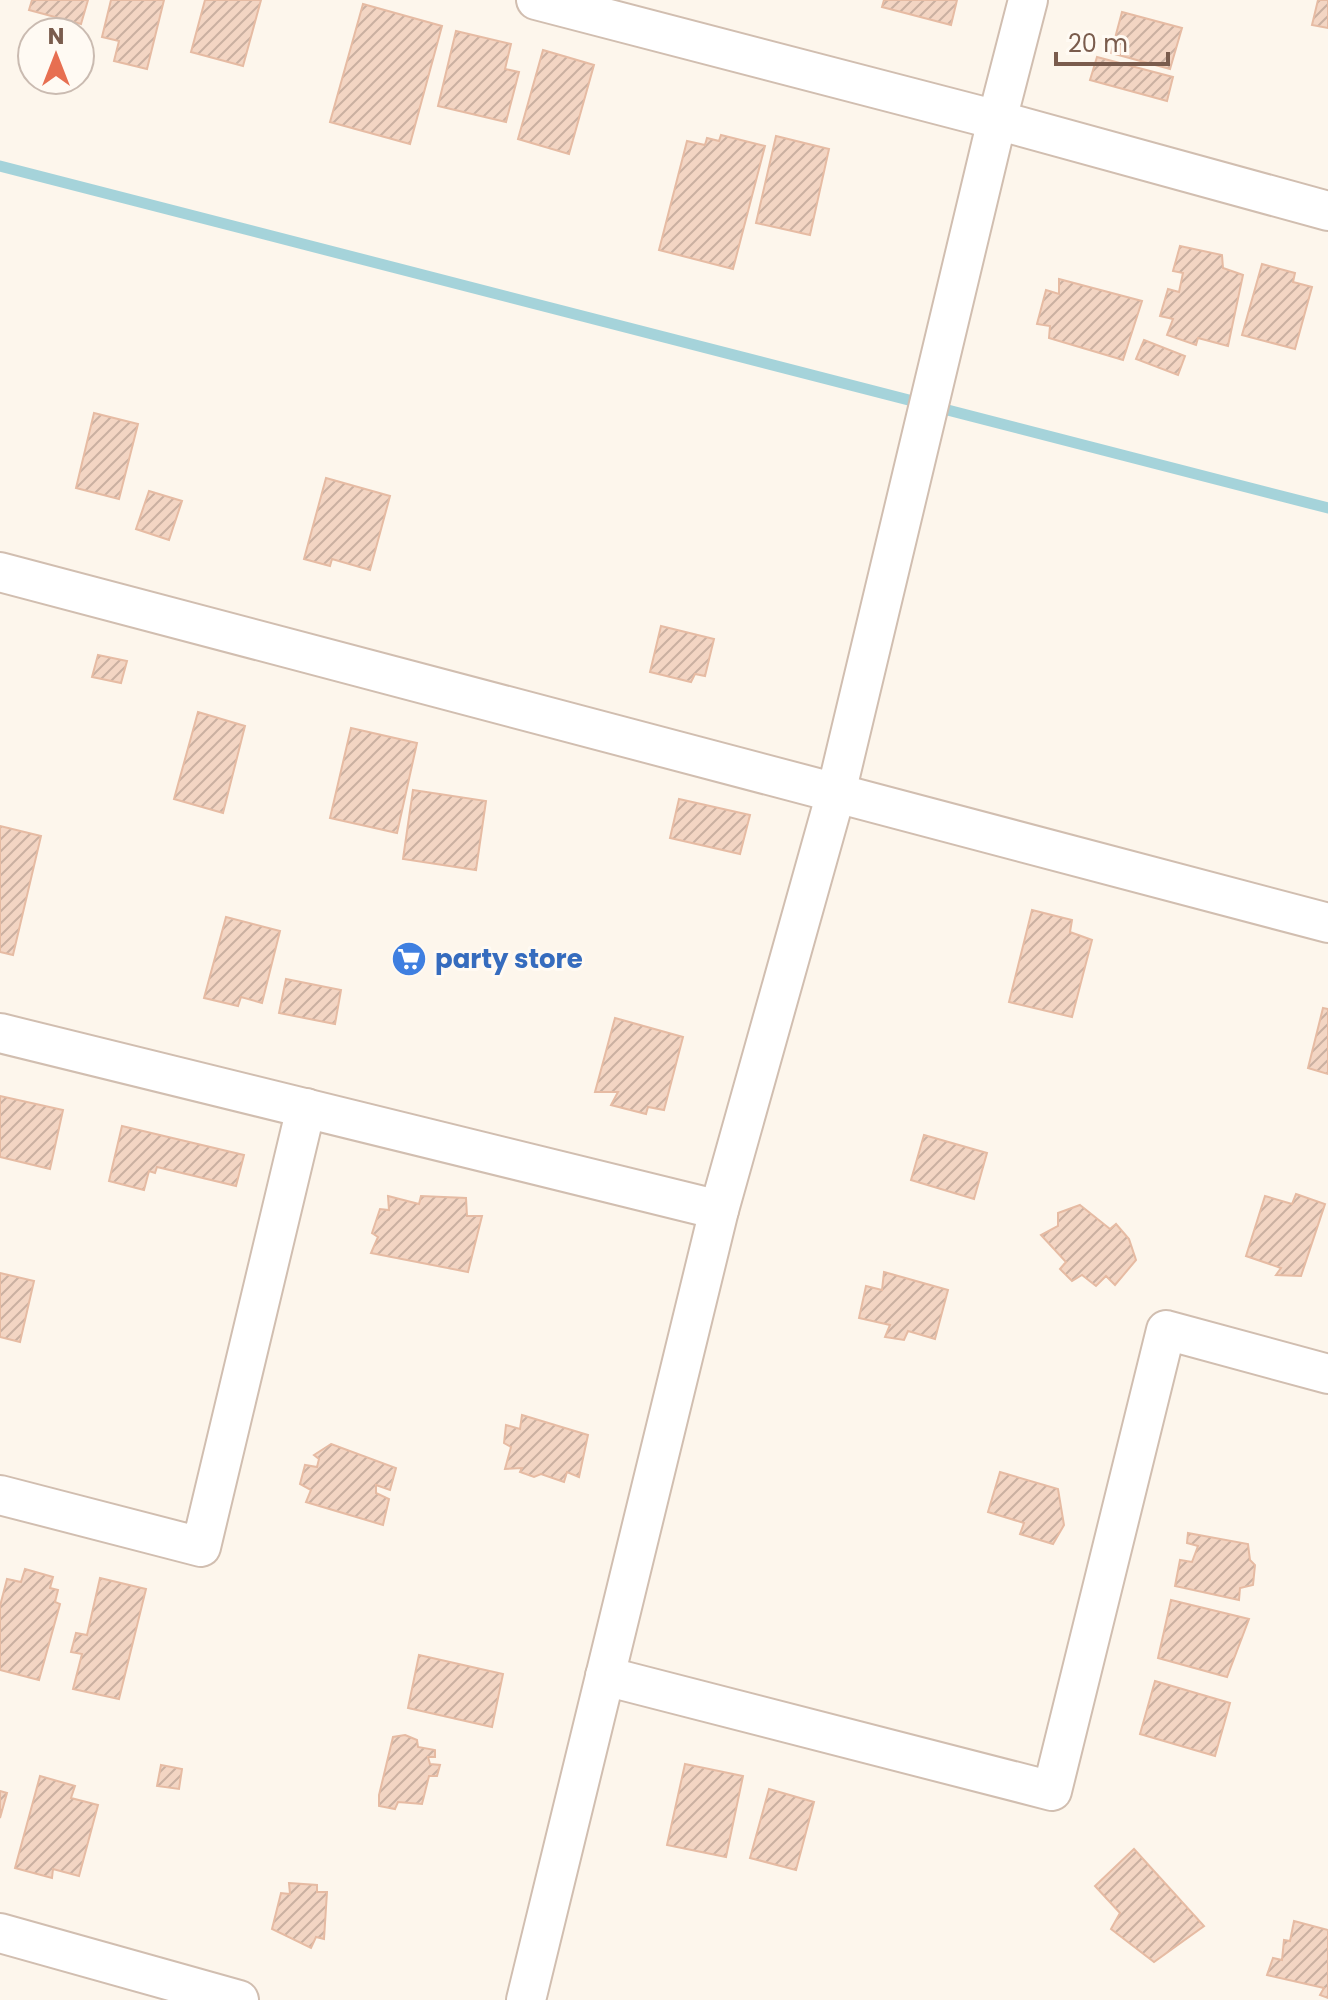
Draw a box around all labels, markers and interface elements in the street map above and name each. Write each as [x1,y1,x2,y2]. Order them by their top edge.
north arrow [16,16,96,96]
scale bar [1056,16,1168,66]
text: N [48,21,64,52]
text: 20 m [1068,27,1128,60]
supermarket icon: party store [390,940,428,978]
place label: party store [435,941,583,977]

